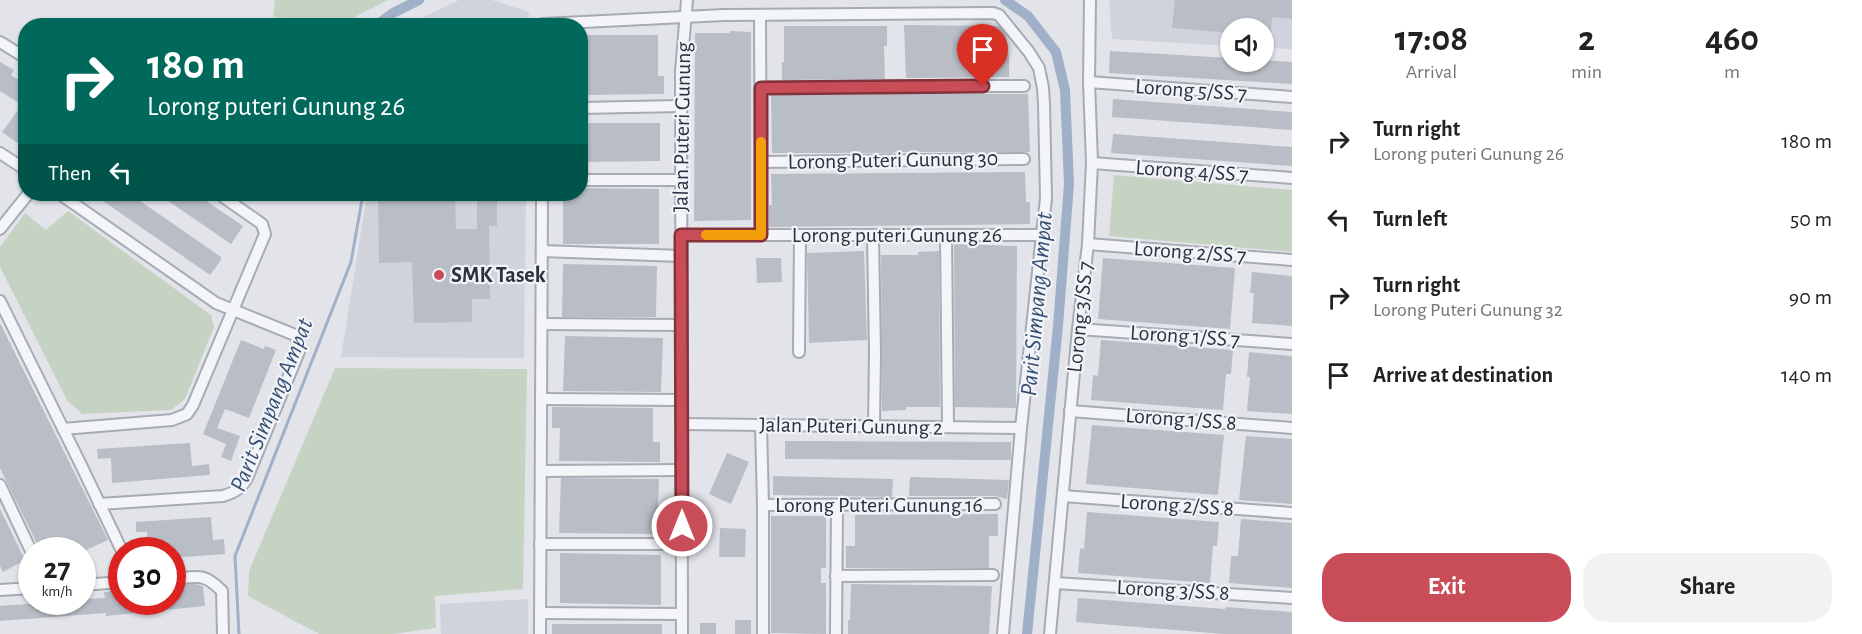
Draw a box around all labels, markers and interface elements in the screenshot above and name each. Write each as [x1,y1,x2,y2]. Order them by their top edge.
map controls [1220,18,1274,72]
button: sound [1220,18,1274,72]
text: 17:08 [1395,21,1468,57]
text: 2 [1578,21,1595,57]
text: 460 [1705,21,1759,57]
pin [957,24,1008,86]
icon: arrive [966,33,999,66]
street label: Jalan Puteri Gunung [670,41,694,212]
icon: right [48,42,126,120]
text: 180 m [147,44,245,86]
text: Arrival [1406,62,1457,82]
text: min [1571,62,1602,82]
text: m [1724,62,1740,82]
street label: Lorong 5/SS 7 [1134,75,1248,105]
text: Lorong puteri Gunung 26 [147,93,405,120]
text: Turn right [1373,118,1460,140]
icon: right [1322,125,1355,158]
text: 180 m [1781,130,1832,152]
text: Lorong puteri Gunung 26 [1373,144,1564,164]
street label: Lorong Puteri Gunung 30 [788,147,998,173]
icon: left [104,156,137,189]
street label: Lorong 4/SS 7 [1135,156,1249,186]
text: Then [48,162,92,184]
icon: left [1322,203,1355,236]
text: Turn left [1373,208,1447,230]
text: 50 m [1790,208,1832,230]
water label: Parit Simpang Ampat [1017,211,1057,397]
street label: Lorong puteri Gunung 26 [792,224,1002,246]
street label: Lorong 2/SS 7 [1133,237,1247,267]
street label: Lorong 3/SS 7 [1063,260,1097,374]
place label: SMK Tasek [451,264,546,286]
marker: SMK Tasek [432,268,446,282]
text: Turn right [1373,274,1460,296]
icon: right [1322,281,1355,314]
text: 90 m [1789,286,1832,308]
text: Lorong Puteri Gunung 32 [1373,300,1563,320]
water label: Parit Simpang Ampat [226,315,318,495]
street label: Lorong 1/SS 7 [1129,321,1241,351]
icon: arrive [1322,359,1355,392]
text: Arrive at destination [1373,364,1553,386]
text: 140 m [1781,364,1832,386]
street label: Lorong 1/SS 8 [1125,404,1237,434]
street label: Jalan Puteri Gunung 2 [759,413,943,439]
street label: Lorong 2/SS 8 [1119,490,1235,520]
position arrow [650,494,714,558]
street label: Lorong Puteri Gunung 16 [775,494,983,516]
speed limit sign: 30 [108,537,186,615]
button: Exit [1322,553,1571,622]
button: Share [1583,553,1832,622]
text: 27 [43,554,71,584]
street label: Lorong 3/SS 8 [1116,576,1230,604]
text: km/h [42,584,72,599]

